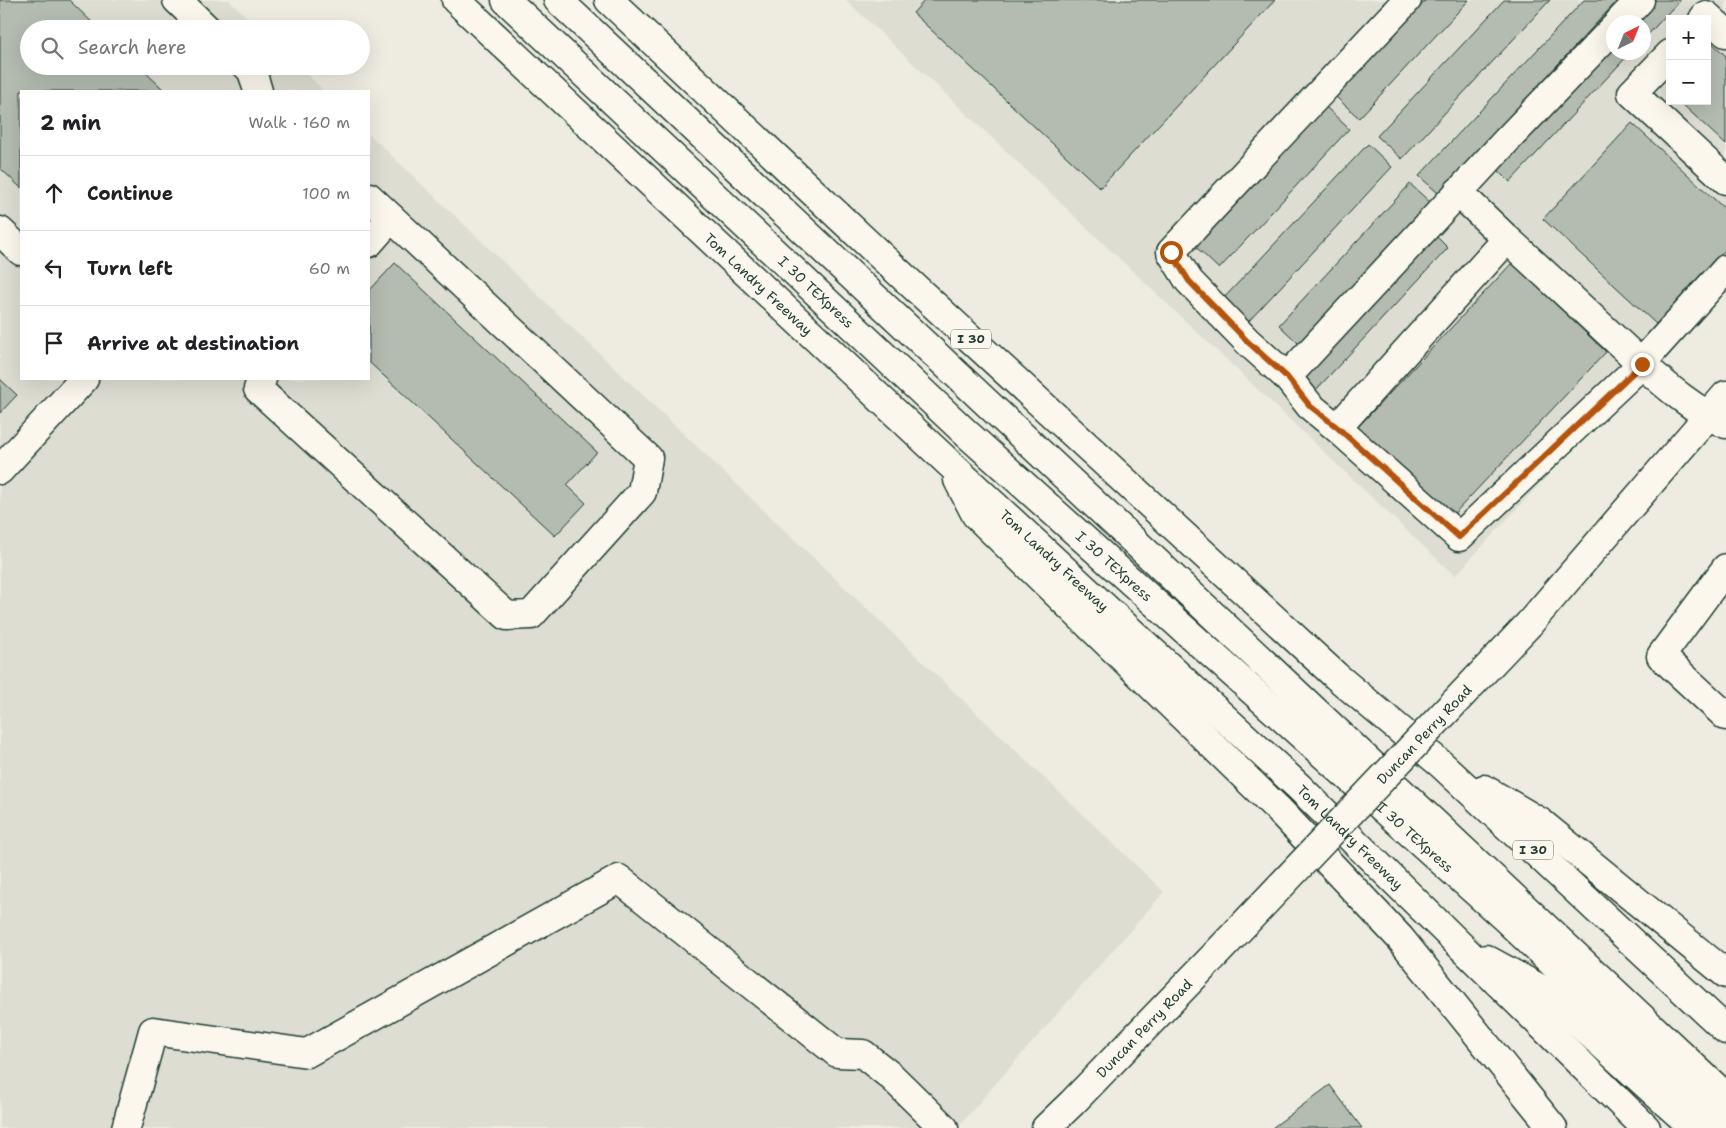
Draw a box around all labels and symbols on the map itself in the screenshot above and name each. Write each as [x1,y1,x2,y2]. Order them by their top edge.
north arrow [1606,15,1651,60]
street label: Tom Landry Freeway [701,229,816,339]
route start [1160,241,1183,264]
street label: I 30 TEXpress [775,252,858,332]
road number: I 30 [951,329,991,348]
route end [1631,353,1654,376]
street label: Tom Landry Freeway [996,506,1113,615]
street label: I 30 TEXpress [1072,527,1156,606]
street label: Duncan Perry Road [1373,681,1476,788]
street label: Tom Landry Freeway [1293,781,1407,893]
street label: I 30 TEXpress [1373,798,1457,876]
road number: I 30 [1513,840,1553,860]
street label: Duncan Perry Road [1092,975,1196,1081]

